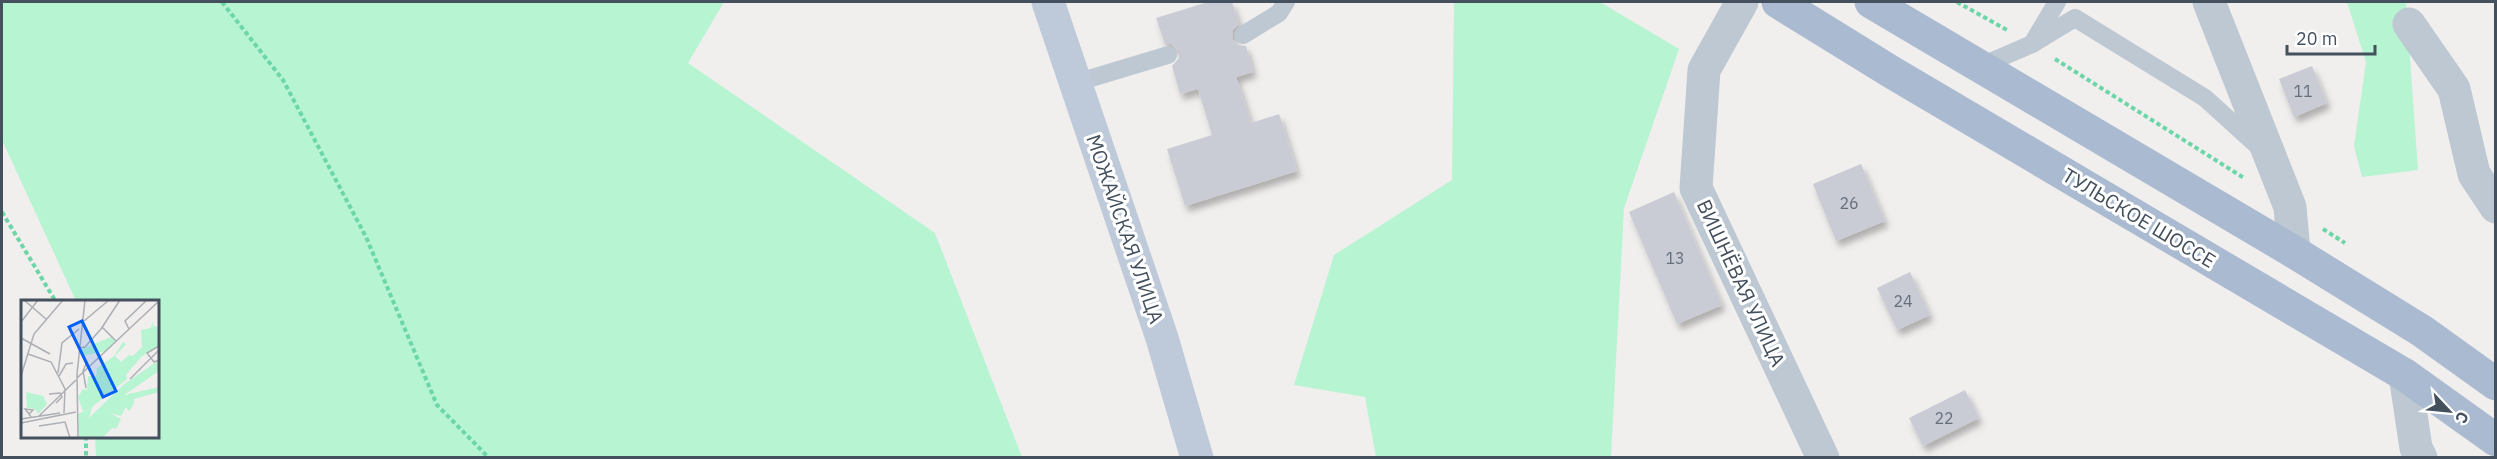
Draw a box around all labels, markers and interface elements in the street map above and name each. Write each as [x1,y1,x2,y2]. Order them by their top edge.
scale bar [2287,18,2376,56]
text: 20 m [2296,27,2338,50]
house number: 11 [2293,81,2313,101]
street label: МОЖАЙСКАЯ УЛИЦА [1080,131,1171,327]
street label: ТУЛЬСКОЕ ШОССЕ [2058,161,2221,274]
house number: 26 [1839,193,1859,213]
street label: ВИШНЁВАЯ УЛИЦА [1691,195,1792,371]
house number: 13 [1665,248,1685,268]
house number: 24 [1893,291,1913,311]
inset map [21,300,159,438]
north arrow [2419,381,2479,441]
house number: 22 [1934,408,1954,428]
text: С [2451,409,2474,427]

